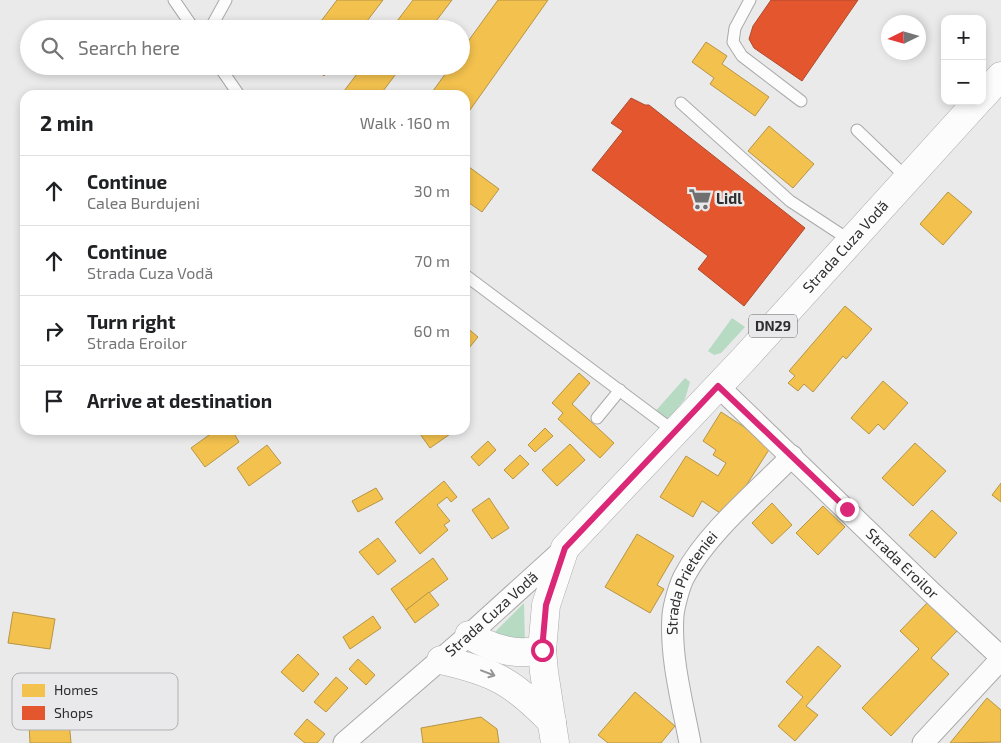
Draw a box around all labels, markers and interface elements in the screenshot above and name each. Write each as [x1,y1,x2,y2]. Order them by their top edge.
north arrow [881,15,926,60]
map controls [941,15,986,105]
button: + [941,15,986,60]
search box [20,20,470,75]
icon: search [38,34,66,62]
text: Search here [78,36,180,59]
button: − [941,60,986,105]
text: 2 min [40,110,94,135]
text: Walk · 160 m [360,113,450,132]
text: Continue [87,170,167,193]
icon: ahead [40,177,68,205]
text: 30 m [414,181,450,200]
supermarket icon: Lidl [687,186,713,212]
place label: Lidl [716,189,742,207]
text: Calea Burdujeni [87,193,200,212]
street label: Strada Cuza Vodă [799,196,891,296]
text: Continue [87,240,167,263]
icon: ahead [40,247,68,275]
text: 70 m [415,251,450,270]
text: Strada Cuza Vodă [87,263,213,282]
text: Turn right [87,310,175,333]
road number: DN29 [749,314,797,338]
icon: right [40,317,68,345]
text: 60 m [414,321,450,340]
text: Strada Eroilor [87,333,187,352]
icon: arrive [40,387,68,415]
text: Arrive at destination [87,389,272,412]
route end [836,498,859,521]
street label: Strada Eroilor [863,524,943,602]
street label: Strada Prieteniei [662,527,721,635]
street label: Strada Cuza Vodă [441,567,541,660]
route start [531,639,554,662]
one-way arrow [479,669,495,678]
legend [12,673,178,730]
text: Homes [54,681,98,698]
text: Shops [54,704,93,721]

